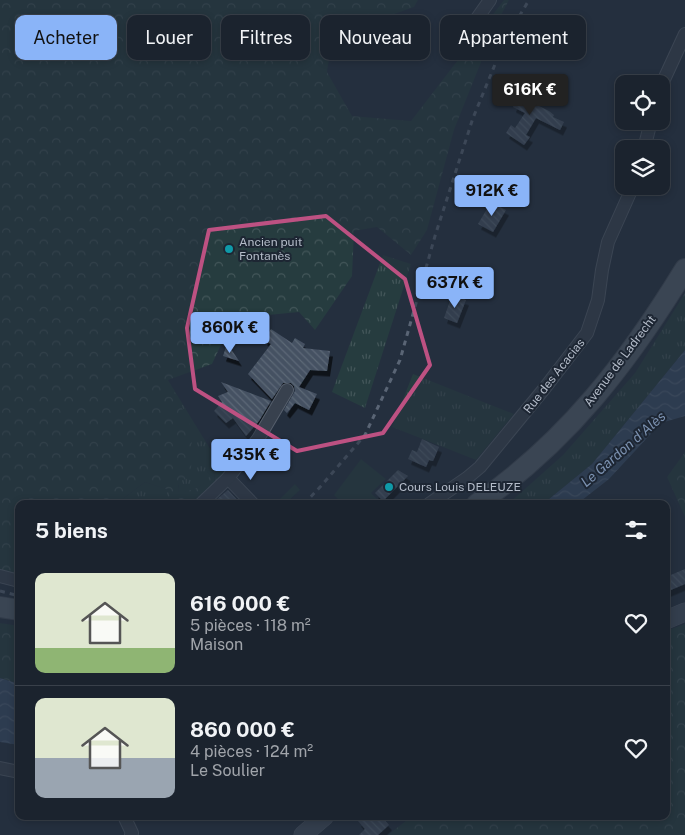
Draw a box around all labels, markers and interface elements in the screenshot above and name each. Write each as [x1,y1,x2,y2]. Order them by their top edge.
chip: Acheter [15,15,117,60]
chip: Louer [127,15,211,60]
chip: Filtres [221,15,310,60]
chip: Nouveau [320,15,430,60]
chip: Appartement [440,15,586,60]
pin: 616K € [489,74,571,116]
map controls [615,75,670,195]
button: locate [615,75,670,130]
text: 616K € [503,80,557,99]
button: layers [615,140,670,195]
pin: 912K € [451,174,533,217]
text: 912K € [465,181,519,200]
place label: Ancien puit Fontanès [239,235,303,263]
marker: Ancien puit Fontanès [223,243,235,255]
pin: 637K € [414,266,496,309]
text: 637K € [427,273,483,292]
pin: 860K € [189,312,271,354]
street label: Avenue de Ladrecht [581,312,659,409]
text: 860K € [201,318,259,337]
street label: Rue des Acacias [521,336,587,416]
water label: Le Gardon d'Alès [577,408,669,490]
pin: 435K € [210,438,292,481]
text: 435K € [222,445,280,464]
place label: Cours Louis DELEUZE [399,480,521,494]
marker: Cours Louis DELEUZE [383,481,395,493]
icon: filters [622,516,650,544]
text: 5 biens [35,518,108,543]
text: 616 000 € [190,591,290,616]
icon: home [75,593,135,653]
icon: heart [622,609,650,637]
text: 5 pièces · 118 m² [190,616,311,635]
text: Maison [190,635,243,654]
text: 860 000 € [190,717,295,742]
icon: home [75,718,135,778]
icon: heart [622,734,650,762]
text: 4 pièces · 124 m² [190,742,313,761]
text: Le Soulier [190,761,265,780]

